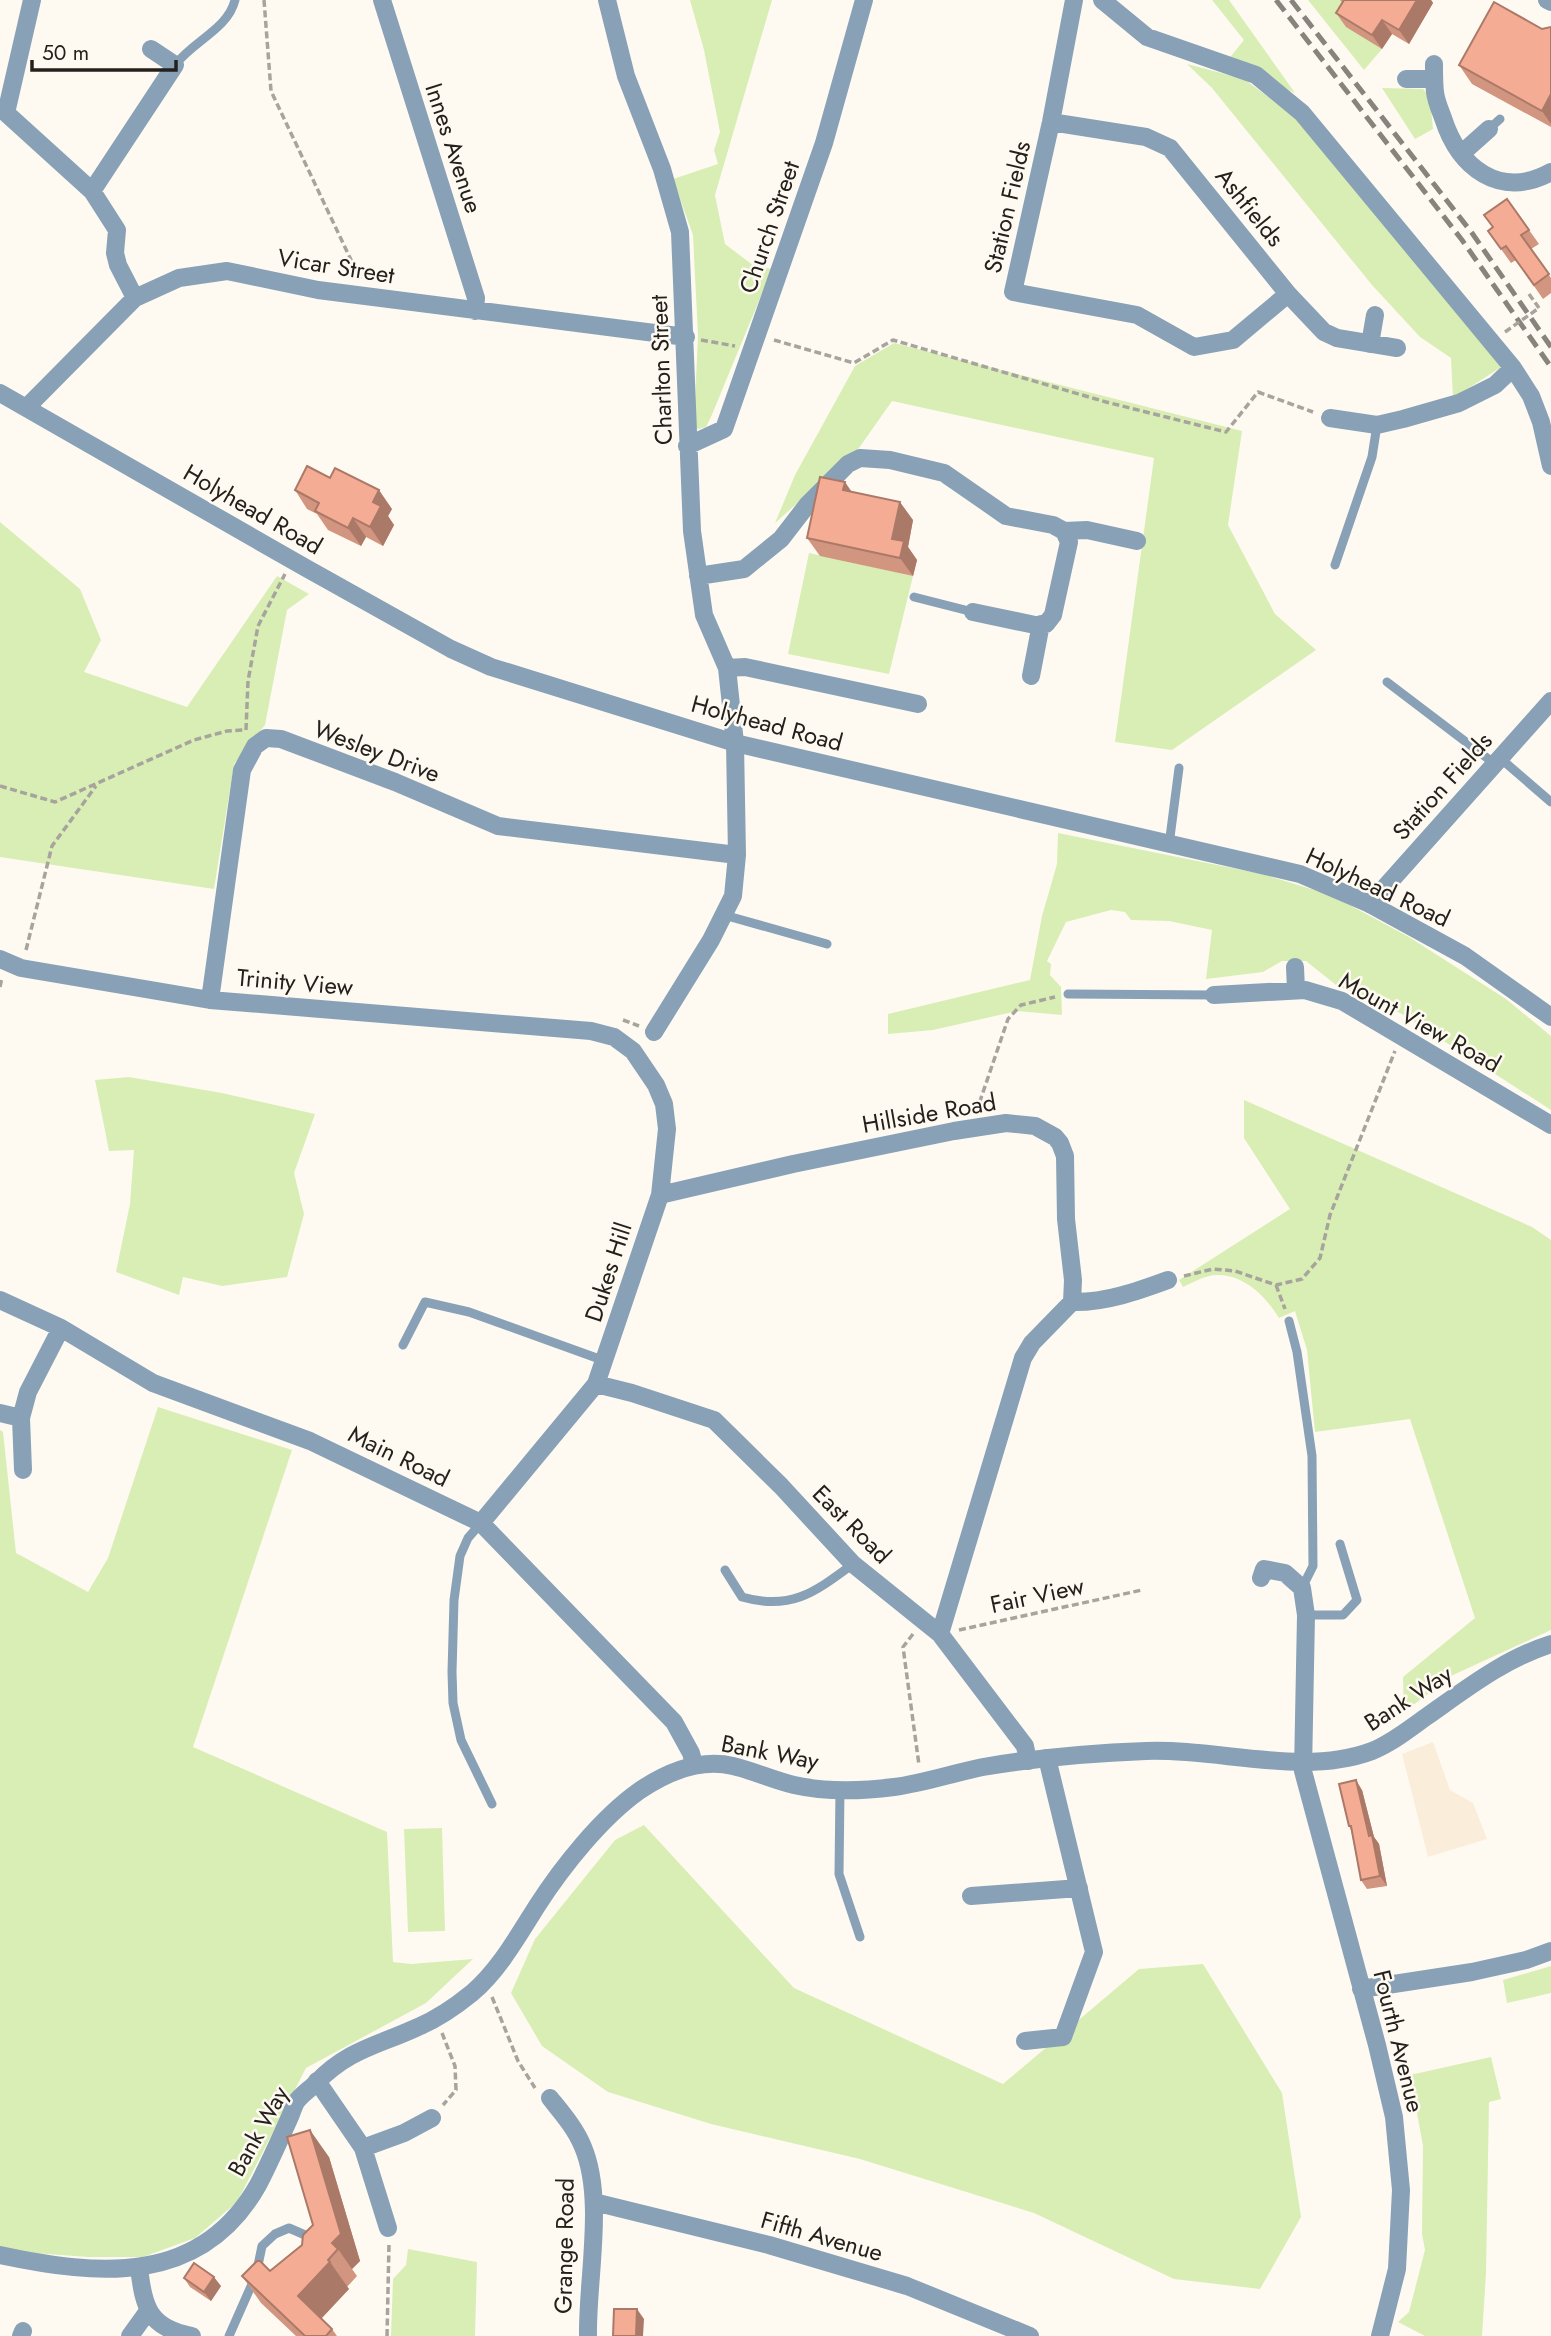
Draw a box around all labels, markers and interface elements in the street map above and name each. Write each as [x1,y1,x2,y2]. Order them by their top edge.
scale bar [32,28,175,72]
text: 50 m [42,38,89,68]
street label: Innes Avenue [416,78,492,218]
street label: Station Fields [975,137,1039,277]
street label: Church Street [730,156,808,298]
street label: Ashfields [1207,160,1293,254]
street label: Vicar Street [275,240,397,293]
street label: Charlton Street [641,294,681,446]
street label: Holyhead Road [177,455,329,563]
street label: Holyhead Road [687,686,847,760]
street label: Wesley Drive [309,711,445,791]
street label: Station Fields [1384,724,1500,848]
street label: Holyhead Road [1300,838,1456,936]
street label: Trinity View [235,959,355,1005]
street label: Mount View Road [1333,963,1507,1081]
street label: Hillside Road [859,1084,999,1142]
street label: Dukes Hill [575,1218,641,1326]
street label: Main Road [342,1416,456,1496]
street label: East Road [805,1477,899,1571]
street label: Fair View [987,1568,1088,1622]
street label: Bank Way [1357,1656,1459,1740]
street label: Bank Way [718,1725,822,1779]
street label: Fourth Avenue [1364,1966,1434,2116]
street label: Bank Way [219,2079,297,2183]
street label: Grange Road [545,2178,583,2314]
street label: Fifth Avenue [757,2202,887,2270]

